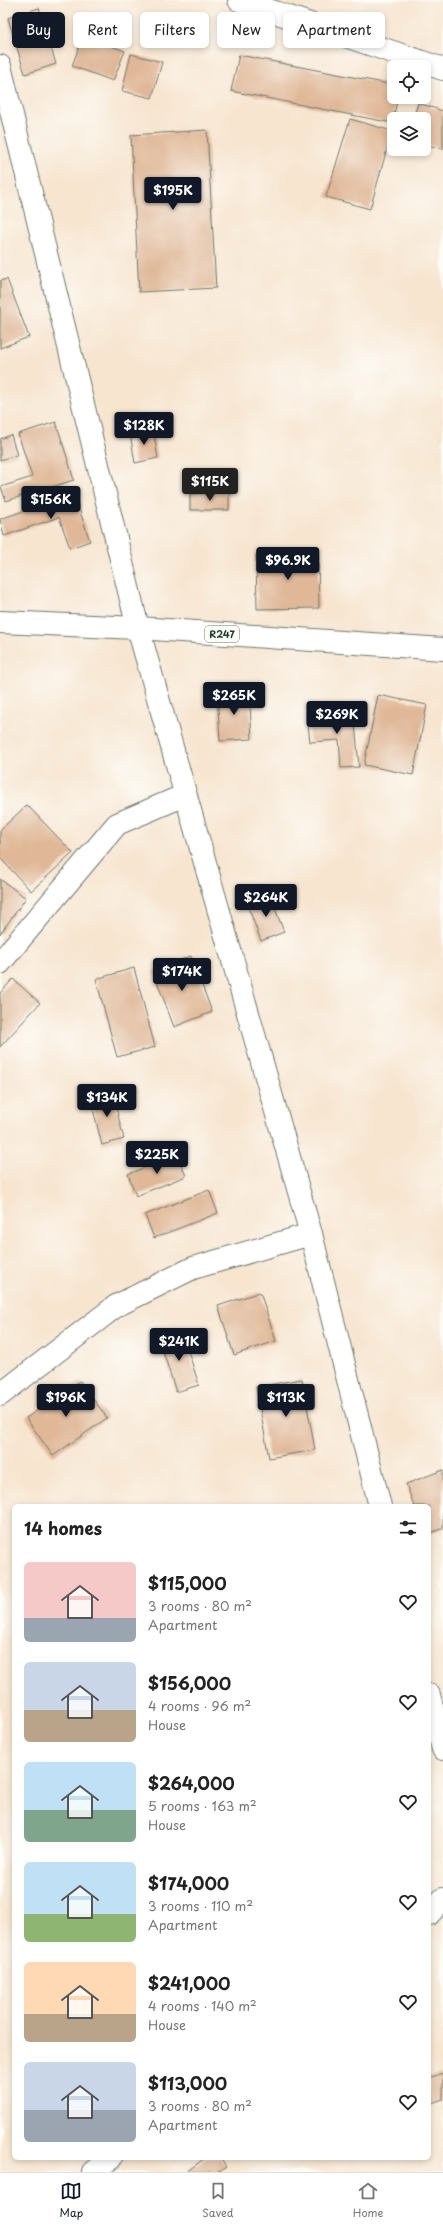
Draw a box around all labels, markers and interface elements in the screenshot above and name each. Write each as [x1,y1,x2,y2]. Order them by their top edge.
chip: Buy [12,12,65,48]
chip: Rent [73,12,132,48]
chip: Filters [140,12,209,48]
chip: New [217,12,275,48]
chip: Apartment [283,12,385,48]
map controls [387,60,431,156]
button: locate [387,60,431,104]
button: layers [387,112,431,156]
pin: $195K [145,177,201,211]
text: $195K [153,180,193,199]
pin: $128K [116,412,172,446]
text: $128K [123,415,165,434]
pin: $115K [182,468,238,502]
text: $115K [191,471,229,490]
pin: $156K [23,486,79,520]
text: $156K [30,489,72,508]
pin: $96.9K [255,547,321,581]
text: $96.9K [265,550,311,569]
road number: R247 [205,626,239,642]
pin: $265K [206,682,262,716]
text: $265K [212,685,256,704]
pin: $269K [309,701,365,735]
text: $269K [316,704,359,723]
pin: $264K [238,884,294,918]
text: $264K [244,887,288,906]
pin: $174K [154,958,210,992]
text: $174K [162,961,202,980]
pin: $134K [79,1084,135,1118]
text: $134K [86,1087,128,1106]
pin: $225K [129,1141,185,1175]
text: $225K [135,1144,179,1163]
pin: $241K [151,1328,207,1362]
text: $241K [159,1331,199,1350]
pin: $196K [38,1384,94,1418]
pin: $113K [258,1384,314,1418]
text: $196K [46,1387,86,1406]
text: $113K [267,1387,305,1406]
text: 14 homes [24,1515,102,1541]
icon: filters [397,1517,419,1539]
text: $115,000 [148,1570,227,1596]
icon: home [56,1578,104,1626]
icon: heart [397,1591,419,1613]
text: 3 rooms · 80 m² [148,1596,252,1615]
text: Apartment [148,1615,217,1634]
text: $156,000 [148,1670,231,1696]
icon: home [56,1678,104,1726]
icon: heart [397,1691,419,1713]
text: 4 rooms · 96 m² [148,1696,251,1715]
text: House [148,1715,186,1734]
text: $264,000 [148,1770,235,1796]
icon: home [56,1778,104,1826]
icon: heart [397,1791,419,1813]
text: 5 rooms · 163 m² [148,1796,257,1815]
text: House [148,1815,186,1834]
text: $174,000 [148,1870,229,1896]
icon: home [56,1878,104,1926]
icon: heart [397,1891,419,1913]
text: 3 rooms · 110 m² [148,1896,253,1915]
text: Apartment [148,1915,217,1934]
text: $241,000 [148,1970,230,1996]
icon: home [56,1978,104,2026]
icon: heart [397,1991,419,2013]
text: 4 rooms · 140 m² [148,1996,257,2015]
text: House [148,2015,186,2034]
text: $113,000 [148,2070,227,2096]
icon: home [56,2078,104,2126]
icon: heart [397,2091,419,2113]
text: 3 rooms · 80 m² [148,2096,252,2115]
text: Apartment [148,2115,217,2134]
tab: Map [60,2180,83,2221]
tab: Saved [202,2180,234,2221]
tab: Home [353,2180,383,2221]

